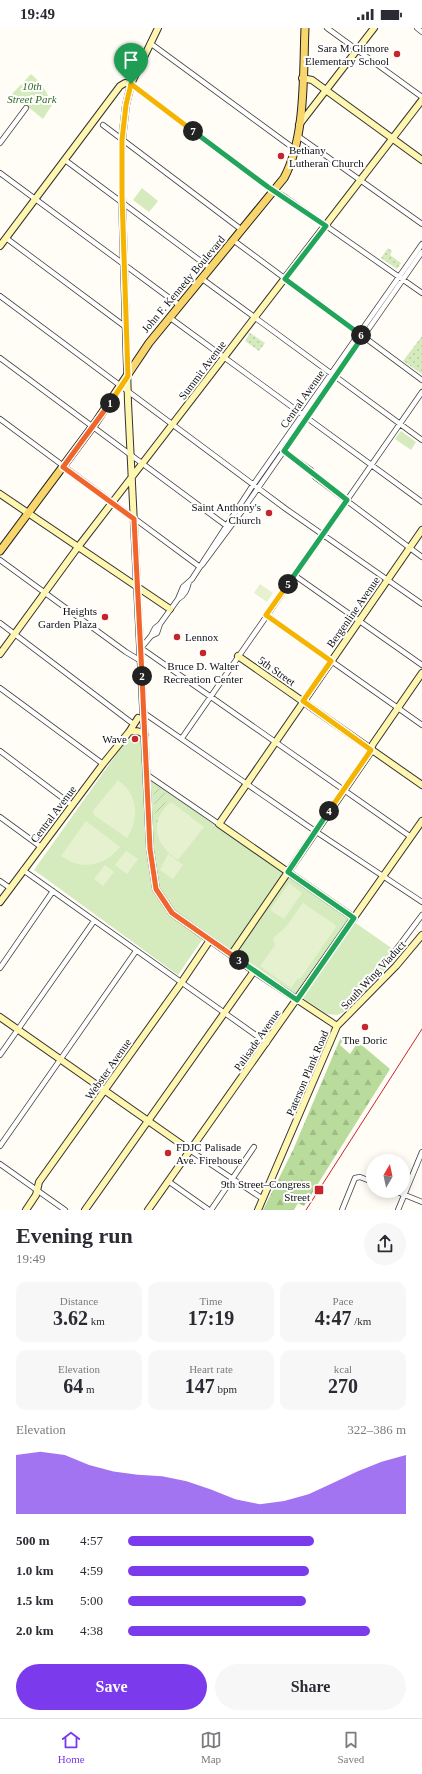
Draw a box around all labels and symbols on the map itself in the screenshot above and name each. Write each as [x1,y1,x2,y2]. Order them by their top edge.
place label: Sara M Glimore Elementary School [305,42,389,67]
pin [114,43,148,84]
marker: Sara M Glimore Elementary School [392,49,402,59]
park label: 10th Street Park [7,80,58,105]
pin: 7 [183,121,203,141]
place label: Bethany Lutheran Church [289,144,364,169]
marker: Bethany Lutheran Church [276,151,286,161]
street label: John F. Kennedy Boulevard [139,233,227,335]
pin: 6 [351,325,371,345]
street label: Summit Avenue [176,338,228,402]
street label: Central Avenue [278,368,326,430]
pin: 1 [100,393,120,413]
place label: Saint Anthony's Church [191,501,261,526]
marker: Saint Anthony's Church [264,508,274,518]
pin: 5 [278,574,298,594]
street label: Bergenline Avenue [324,574,382,650]
place label: Heights Garden Plaza [38,605,97,630]
marker: Heights Garden Plaza [100,612,110,622]
place label: Lennox [185,631,219,643]
marker: Lennox [172,632,182,642]
marker: Bruce D. Walter Recreation Center [198,648,208,658]
street label: 5th Street [256,654,298,688]
place label: Bruce D. Walter Recreation Center [163,660,243,685]
pin: 2 [132,666,152,686]
place label: Wave [102,733,127,745]
marker: Wave [130,734,140,744]
street label: Central Avenue [28,783,78,845]
pin: 4 [319,801,339,821]
street label: South Wing Viaduct [338,938,408,1012]
pin: 3 [229,950,249,970]
street label: Palisade Avenue [231,1007,283,1073]
marker: The Doric [360,1022,370,1032]
street label: Paterson Plank Road [284,1028,331,1118]
place label: The Doric [343,1034,388,1046]
street label: Webster Avenue [83,1036,133,1102]
place label: FDJC Palisade Ave. Firehouse [176,1141,243,1166]
marker: FDJC Palisade Ave. Firehouse [163,1148,173,1158]
north arrow [366,1154,410,1198]
place label: 9th Street–Congress Street [221,1178,310,1203]
marker: 9th Street–Congress Street [313,1184,325,1196]

